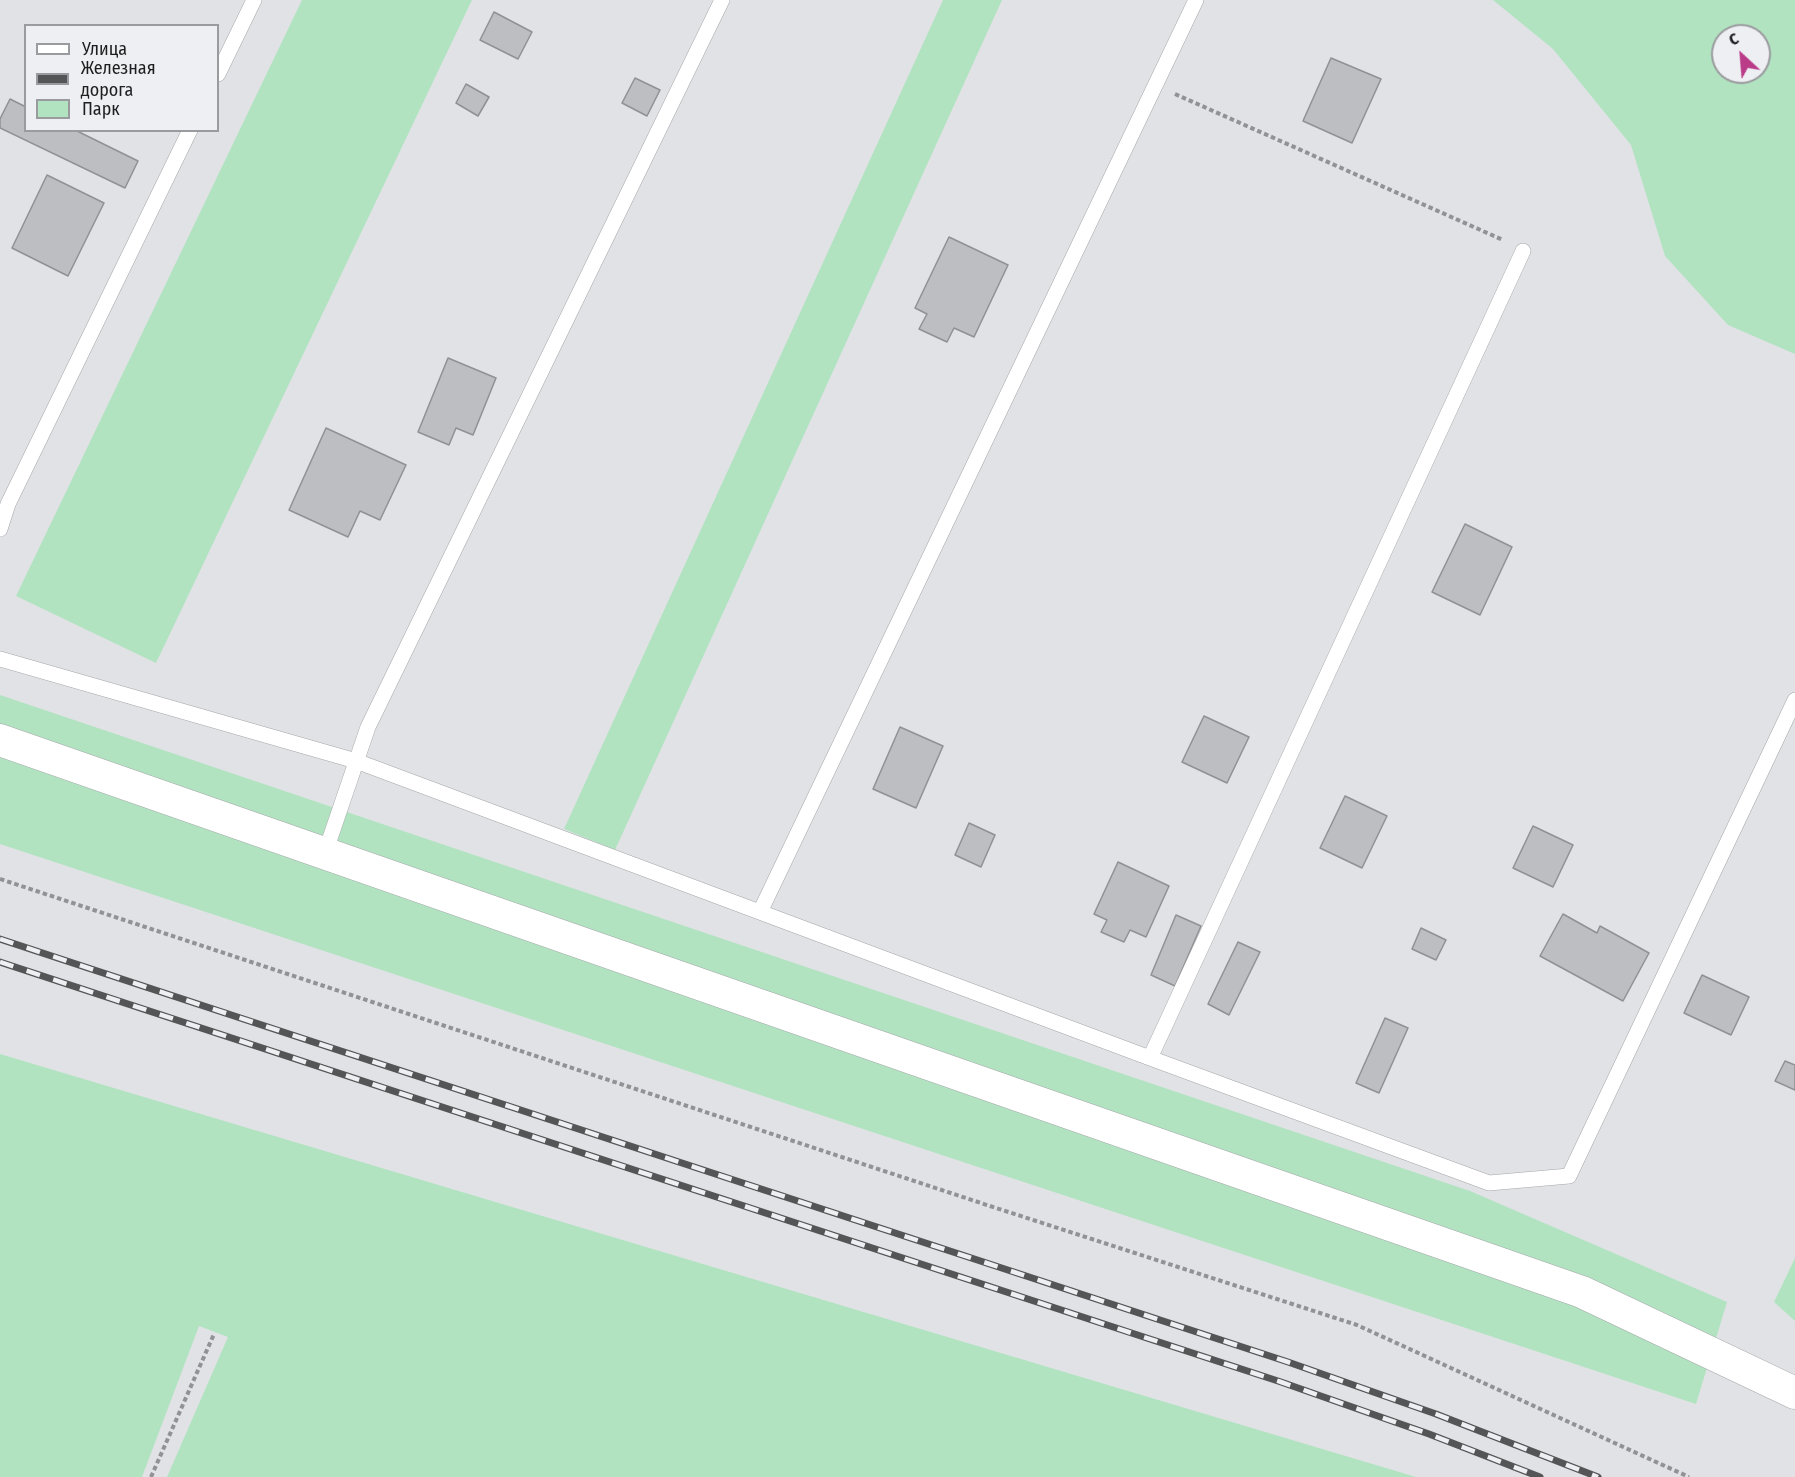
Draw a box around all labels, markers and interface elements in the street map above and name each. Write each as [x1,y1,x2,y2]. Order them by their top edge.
legend [24,24,219,132]
north arrow [1711,24,1771,84]
text: С [1726,29,1742,50]
text: Улица [82,38,127,60]
text: Железная дорога [81,57,156,101]
text: Парк [82,98,120,120]

